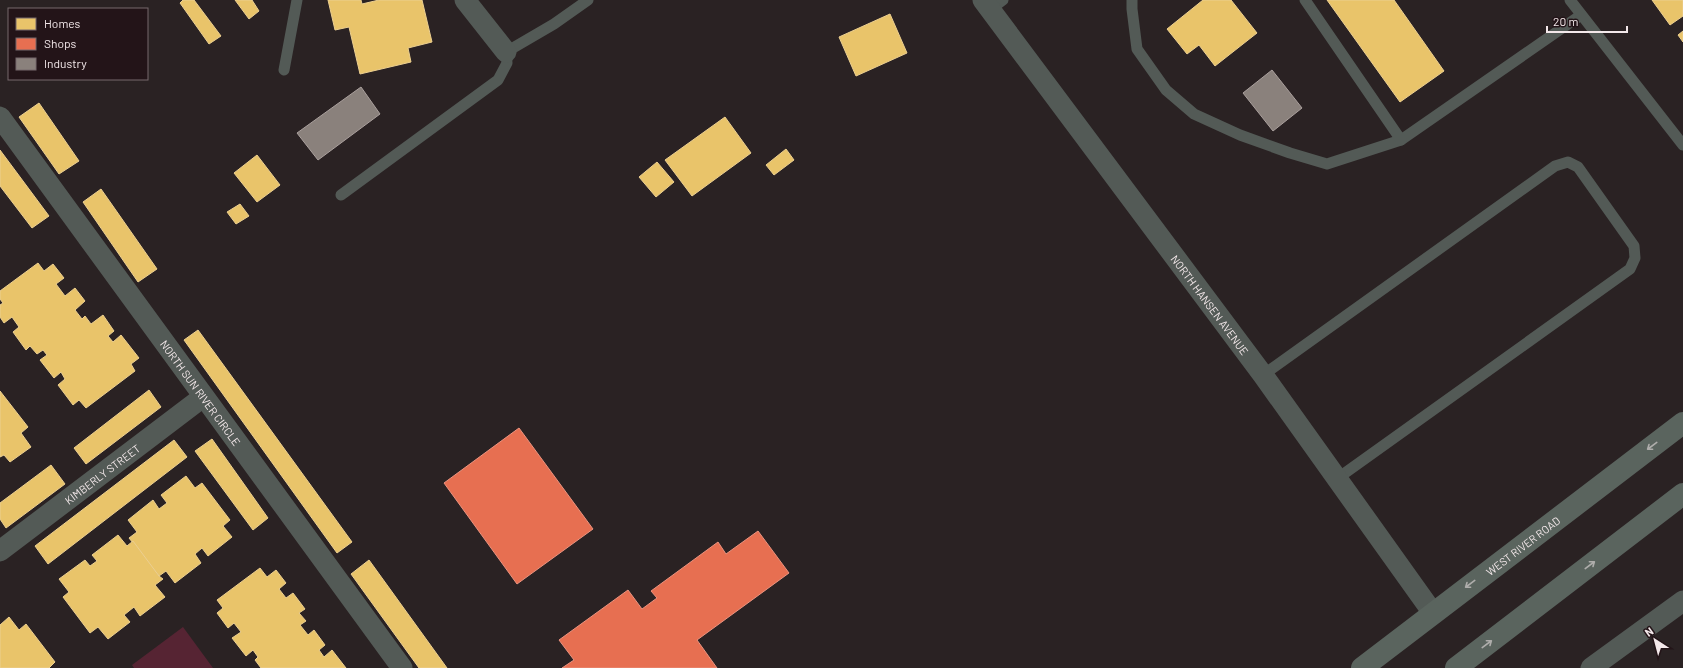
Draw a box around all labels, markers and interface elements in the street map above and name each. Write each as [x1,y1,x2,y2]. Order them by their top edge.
legend [8,8,148,80]
scale bar [1547,8,1627,34]
text: 20 m [1553,14,1579,28]
text: Homes [44,16,81,30]
text: Shops [44,36,77,50]
text: Industry [44,56,87,70]
street label: NORTH HANSEN AVENUE [1169,252,1252,357]
street label: NORTH SUN RIVER CIRCLE [158,337,244,448]
street label: KIMBERLY STREET [62,441,142,506]
one-way arrow [1647,442,1658,450]
street label: WEST RIVER ROAD [1483,513,1562,578]
one-way arrow [1584,561,1595,569]
one-way arrow [1465,580,1476,588]
north arrow [1635,620,1675,660]
text: N [1642,624,1656,639]
one-way arrow [1481,640,1492,648]

